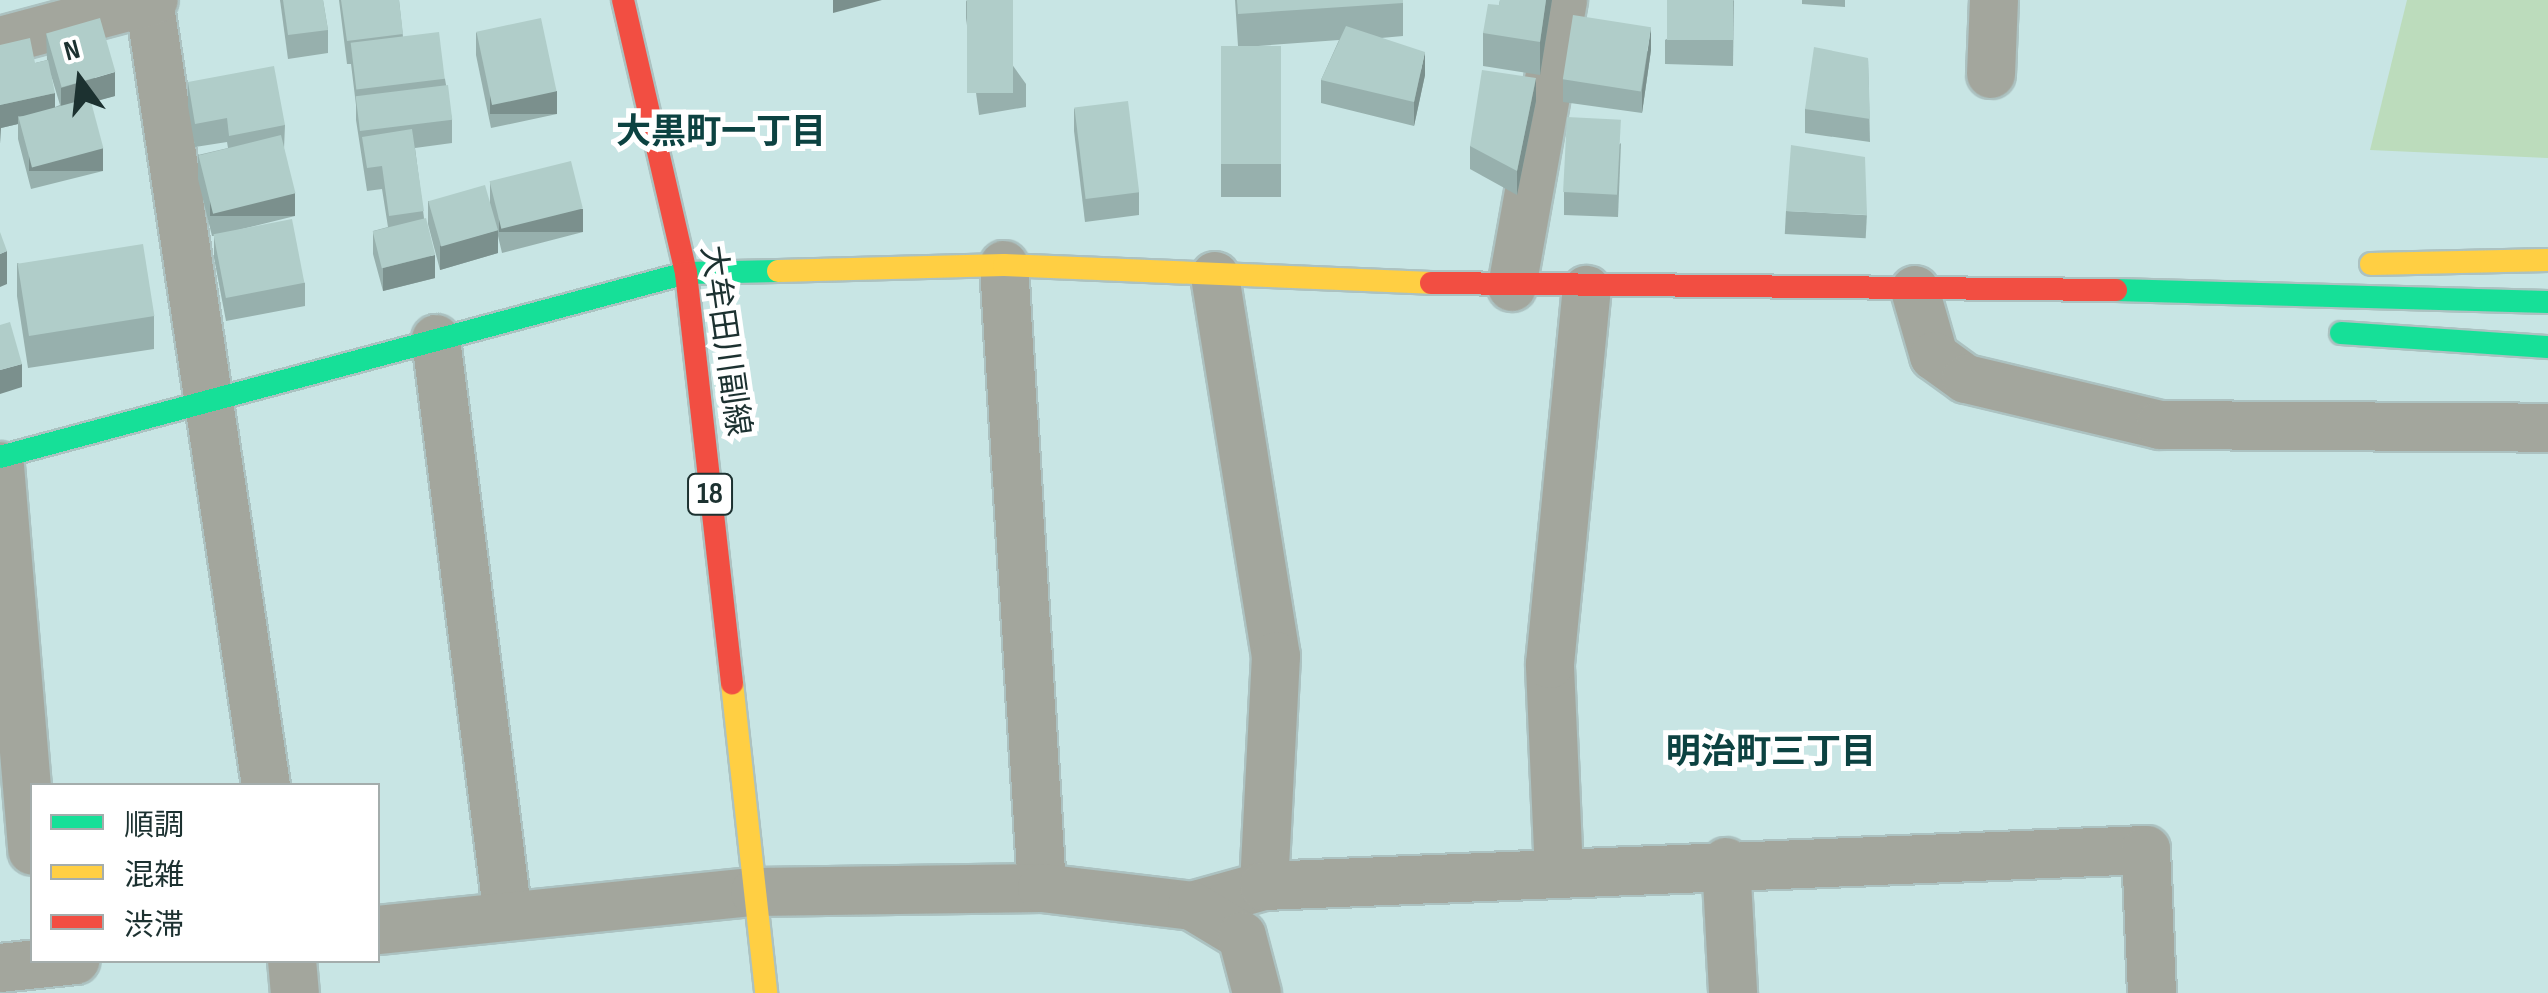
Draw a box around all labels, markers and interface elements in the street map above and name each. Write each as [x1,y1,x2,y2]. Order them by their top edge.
north arrow [30,30,130,130]
text: N [61,33,84,68]
district label: 大黒町一丁目 [616,112,826,154]
street label: 大牟田川副線 [692,243,756,439]
road number: 18 [685,469,735,519]
district label: 明治町三丁目 [1666,732,1876,774]
legend [30,783,380,963]
text: 順調 [124,808,184,844]
text: 混雑 [124,858,184,894]
text: 渋滞 [124,908,184,944]

